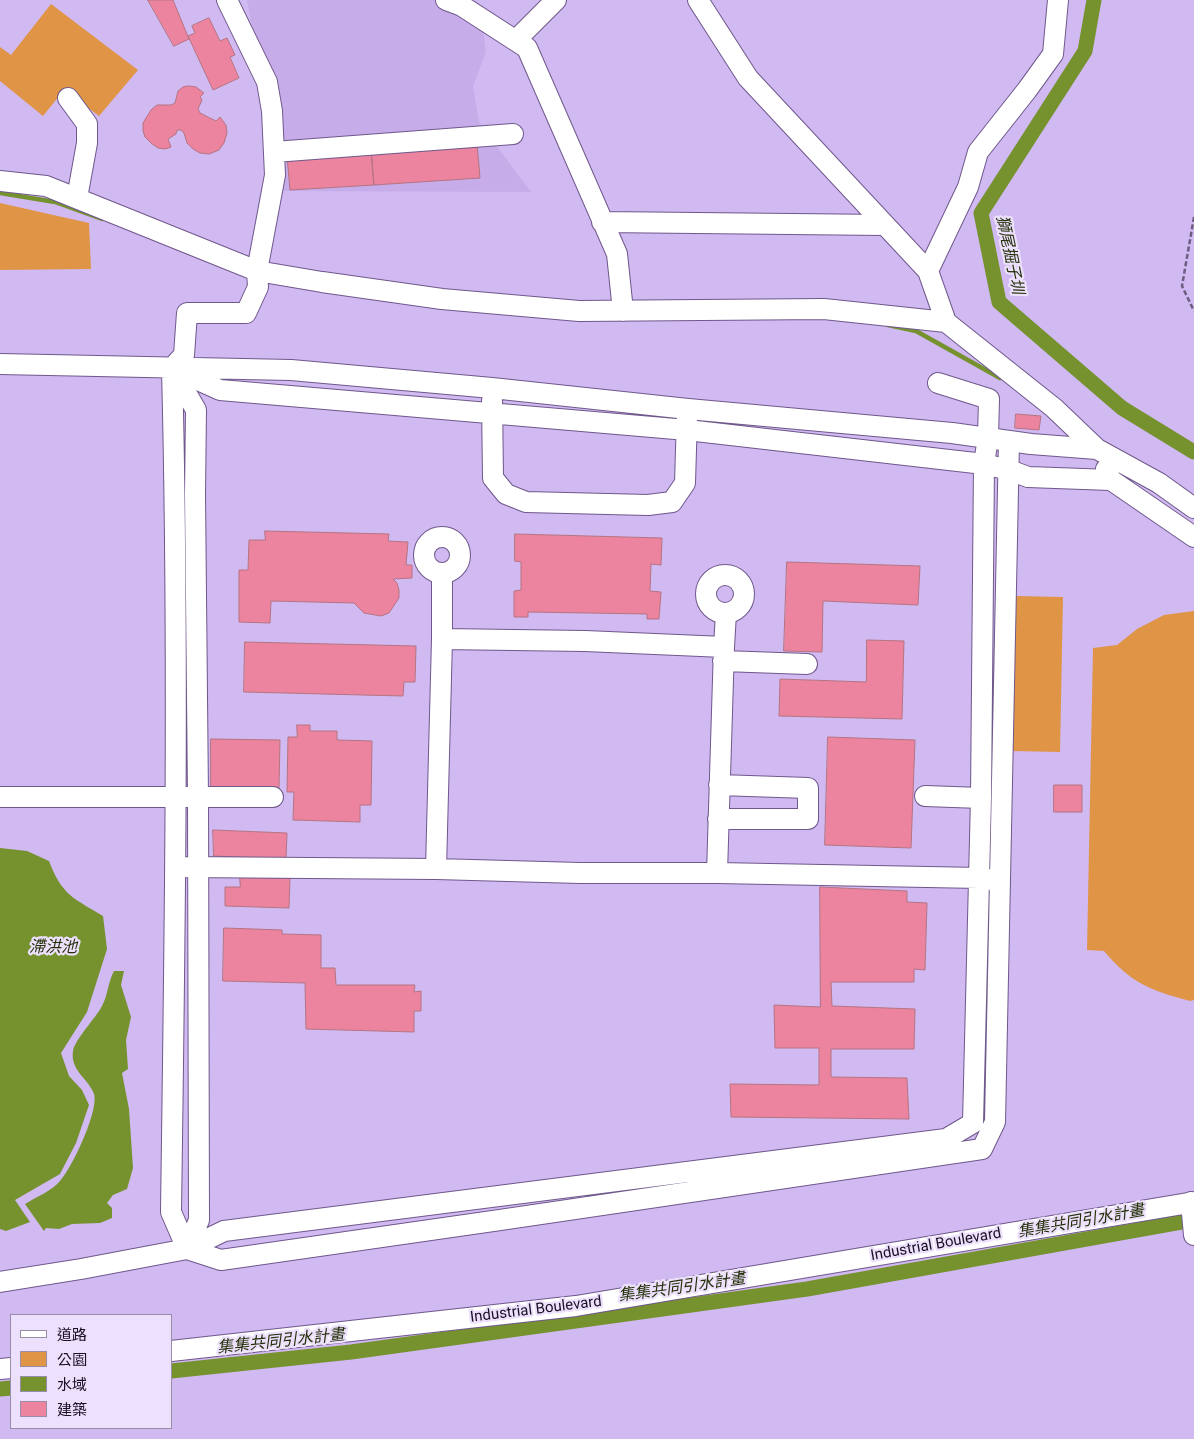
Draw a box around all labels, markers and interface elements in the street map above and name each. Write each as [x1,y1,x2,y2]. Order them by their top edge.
water label: 獅尾掘子圳 [991,214,1027,296]
water label: 滯洪池 [29,938,77,958]
water label: 集集共同引水計畫 [1016,1201,1146,1243]
street label: Industrial Boulevard [869,1225,1003,1265]
water label: 集集共同引水計畫 [617,1270,747,1306]
street label: Industrial Boulevard [469,1293,603,1327]
legend [10,1314,172,1429]
text: 道路 [57,1326,87,1344]
water label: 集集共同引水計畫 [216,1326,346,1358]
text: 公園 [57,1351,87,1369]
text: 水域 [57,1376,87,1394]
text: 建築 [57,1401,87,1419]

